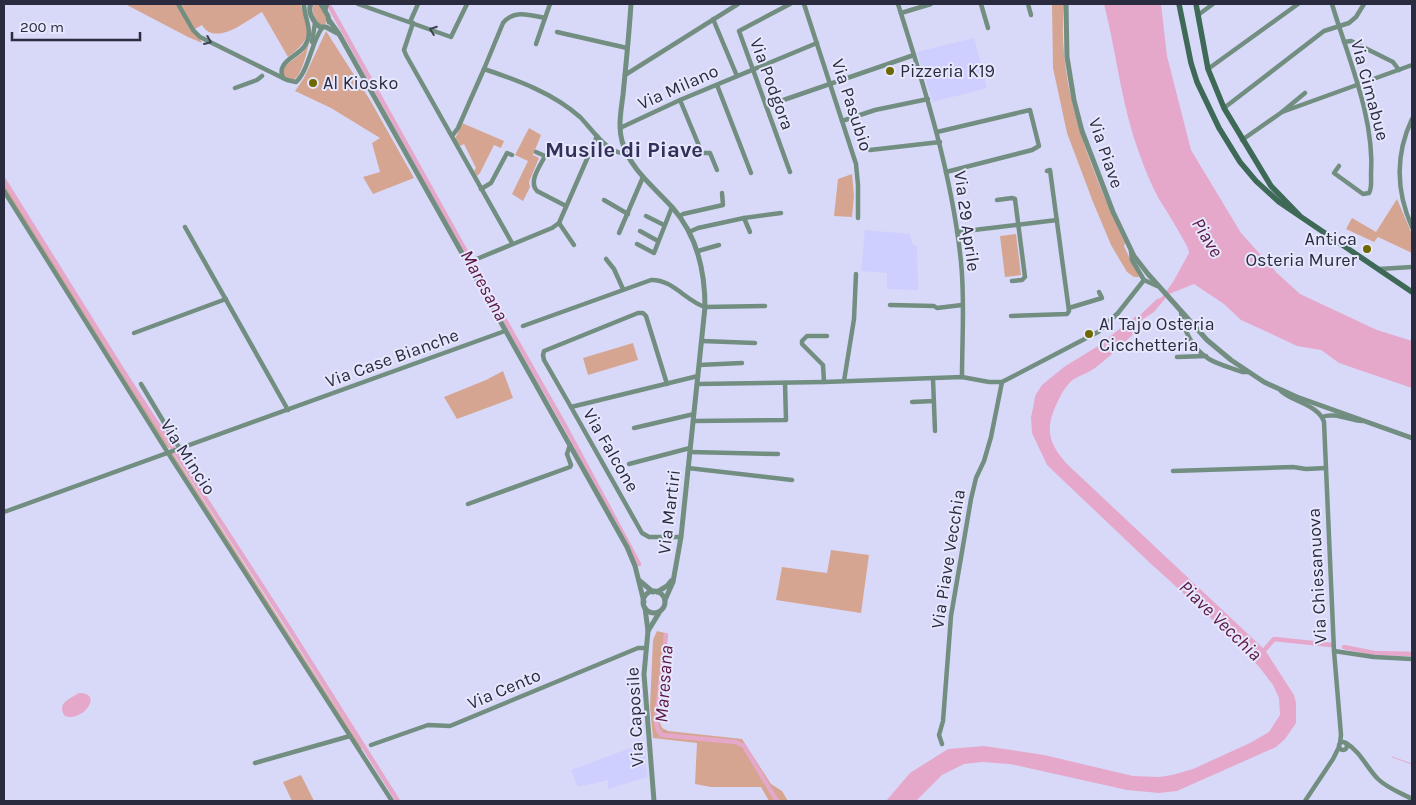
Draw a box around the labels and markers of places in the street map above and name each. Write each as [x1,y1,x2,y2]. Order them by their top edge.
place label: Pizzeria K19 [900,60,995,82]
marker: Pizzeria K19 [884,65,896,77]
place label: Al Kiosko [323,72,398,94]
marker: Al Kiosko [307,77,319,89]
place label: Antica Osteria Murer [1245,228,1357,271]
marker: Antica Osteria Murer [1361,243,1373,255]
place label: Al Tajo Osteria Cicchetteria [1099,313,1215,356]
marker: Al Tajo Osteria Cicchetteria [1083,328,1095,340]

